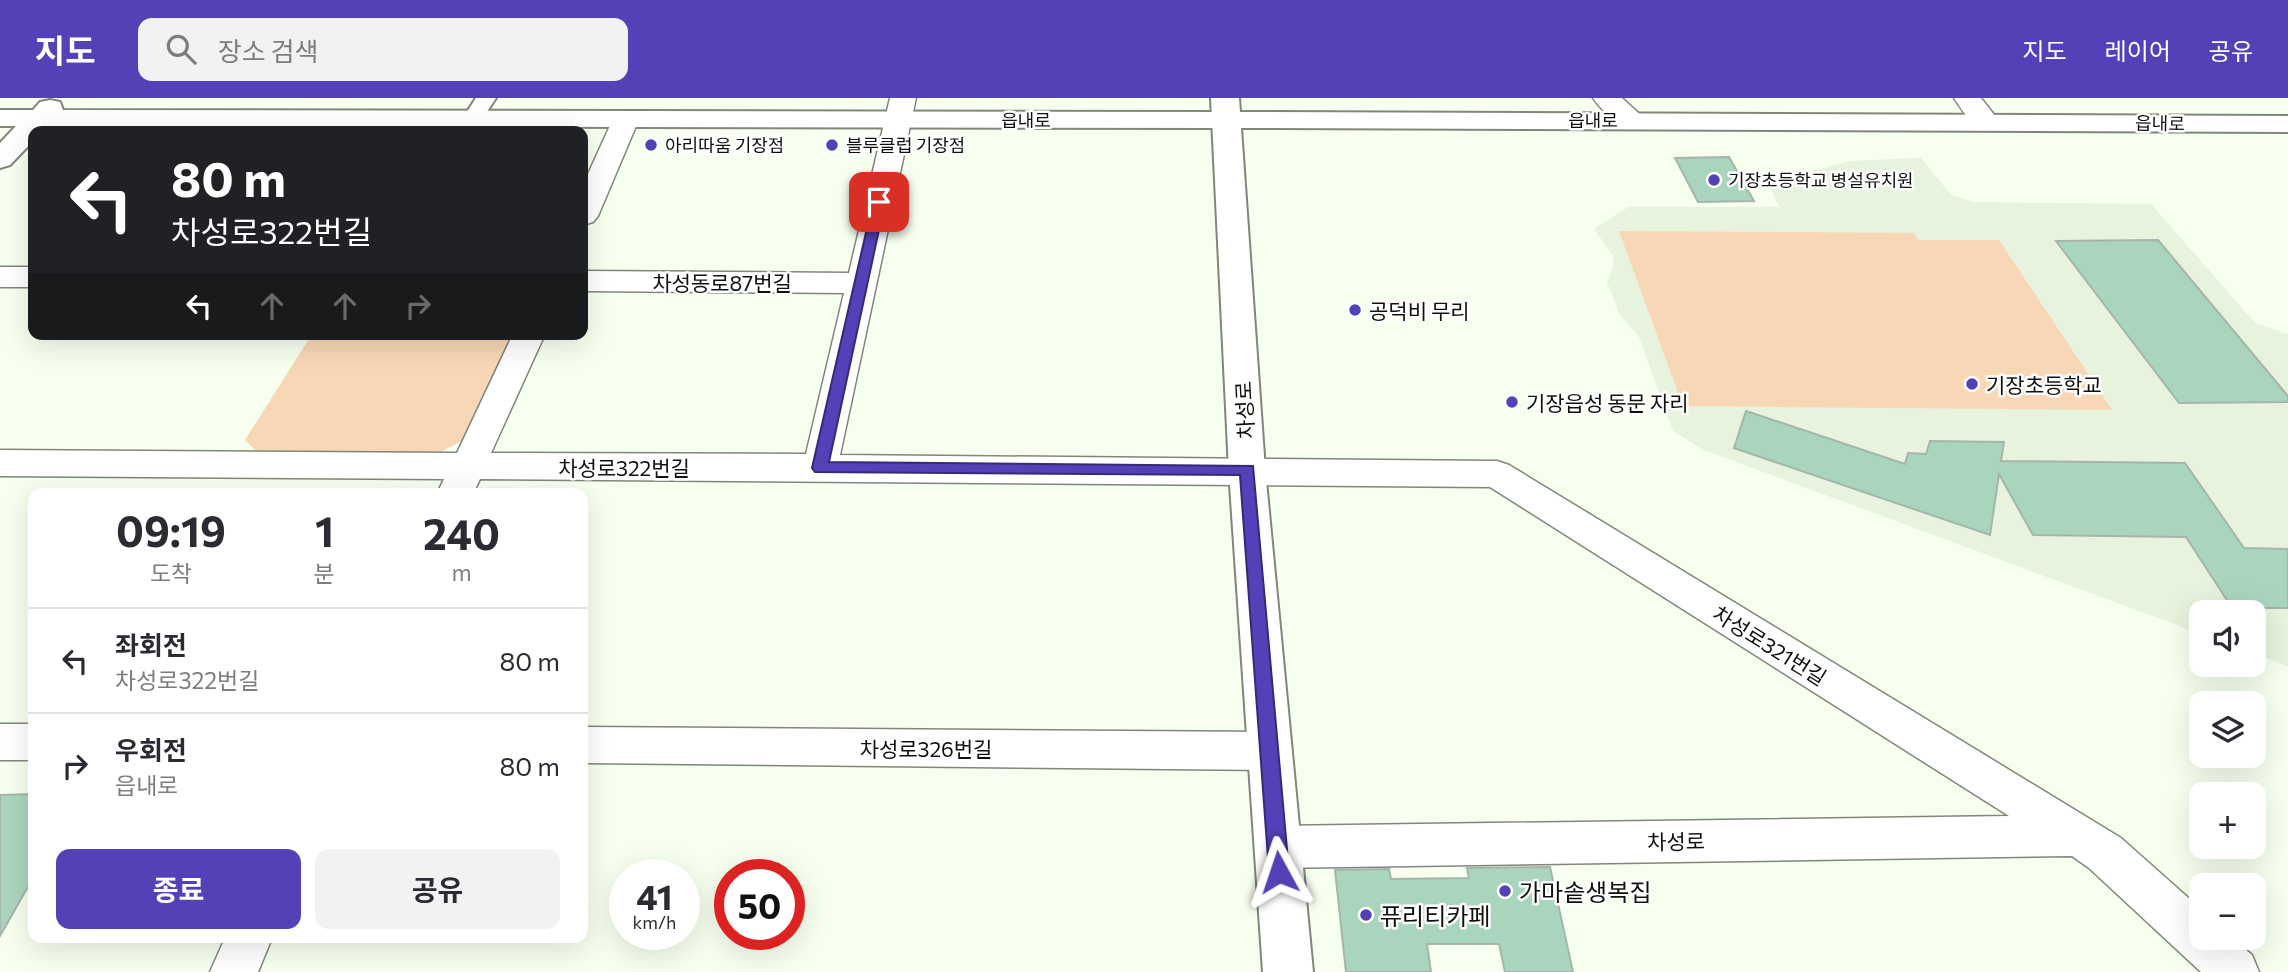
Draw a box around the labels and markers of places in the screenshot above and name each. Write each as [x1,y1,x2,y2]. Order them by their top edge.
place label: 아리따움 기장점 [665,134,784,156]
place label: 블루클럽 기장점 [846,134,965,156]
marker: 아리따움 기장점 [643,137,659,153]
marker: 블루클럽 기장점 [824,137,840,153]
place label: 기장초등학교 병설유치원 [1728,169,1914,191]
pin [849,172,909,232]
marker: 기장초등학교 병설유치원 [1706,172,1722,188]
place label: 공덕비 무리 [1369,298,1470,323]
marker: 공덕비 무리 [1347,302,1363,318]
place label: 기장초등학교 [1986,372,2102,397]
marker: 기장초등학교 [1964,376,1980,392]
place label: 기장읍성 동문 자리 [1526,390,1689,415]
marker: 기장읍성 동문 자리 [1504,394,1520,410]
place label: 가마솥생복집 [1519,877,1651,906]
marker: 가마솥생복집 [1497,883,1513,899]
place label: 퓨리티카페 [1380,901,1490,930]
marker: 퓨리티카페 [1358,907,1374,923]

